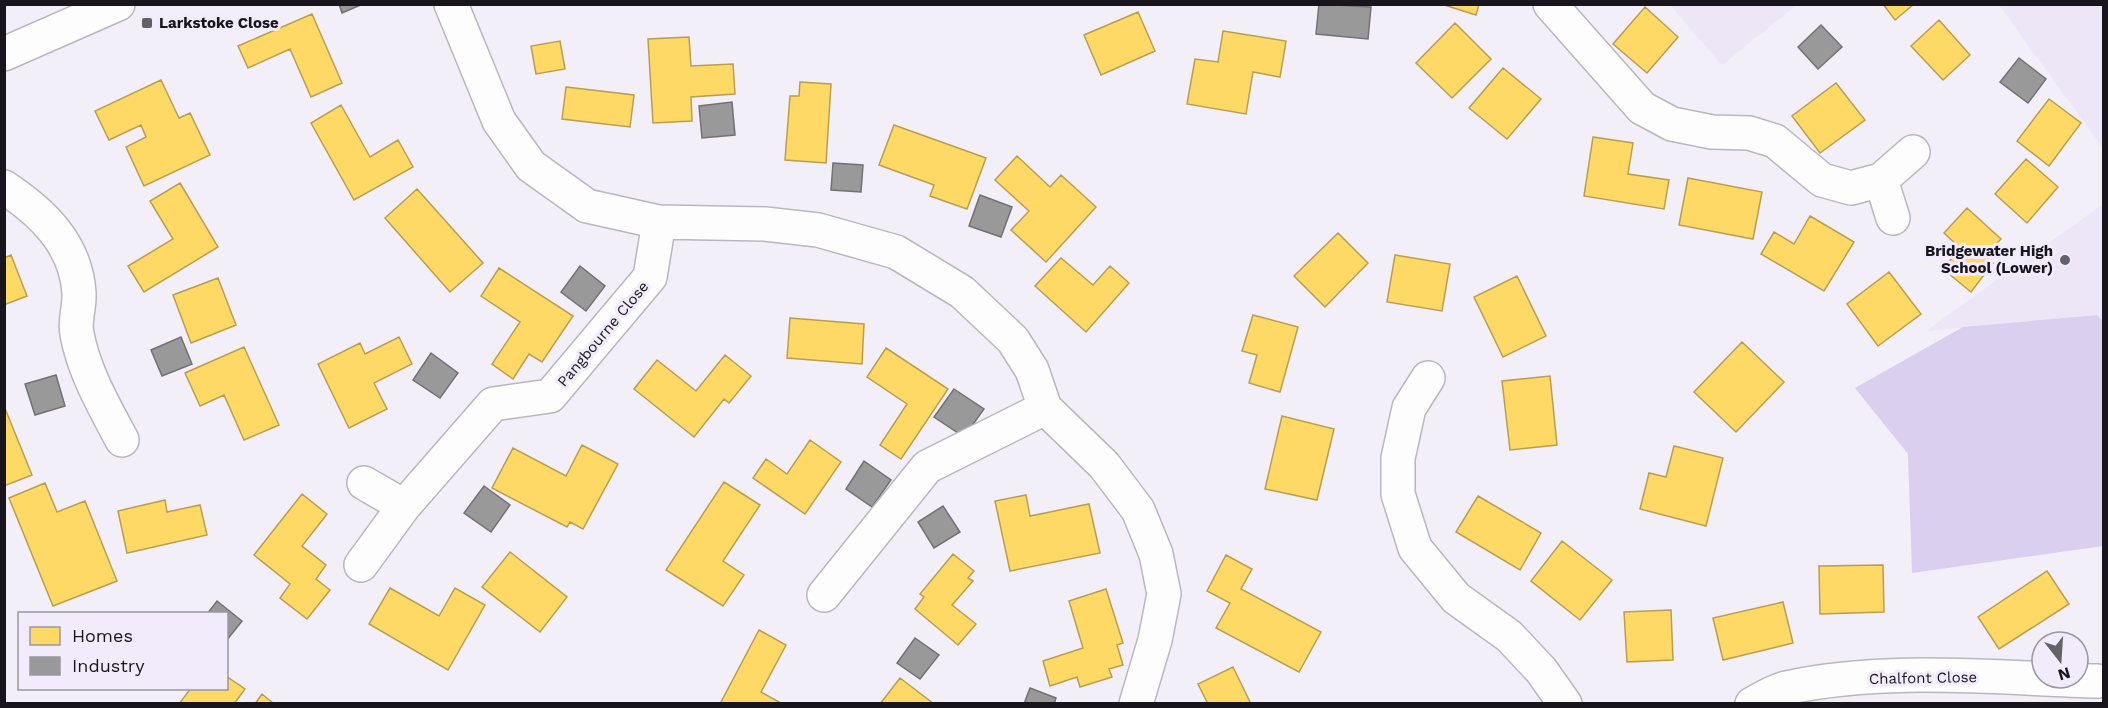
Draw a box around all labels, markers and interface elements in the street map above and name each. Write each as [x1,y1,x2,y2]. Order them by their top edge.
place label: Larkstoke Close [159,14,279,32]
marker: Larkstoke Close [140,16,154,30]
place label: Bridgewater High School (Lower) [1925,242,2053,277]
marker: Bridgewater High School (Lower) [2058,253,2072,267]
street label: Pangbourne Close [554,278,652,390]
legend [18,612,228,690]
text: Homes [72,625,133,646]
north arrow [2030,630,2090,690]
text: Industry [72,655,145,676]
text: N [2056,663,2073,685]
street label: Chalfont Close [1869,668,1977,688]

